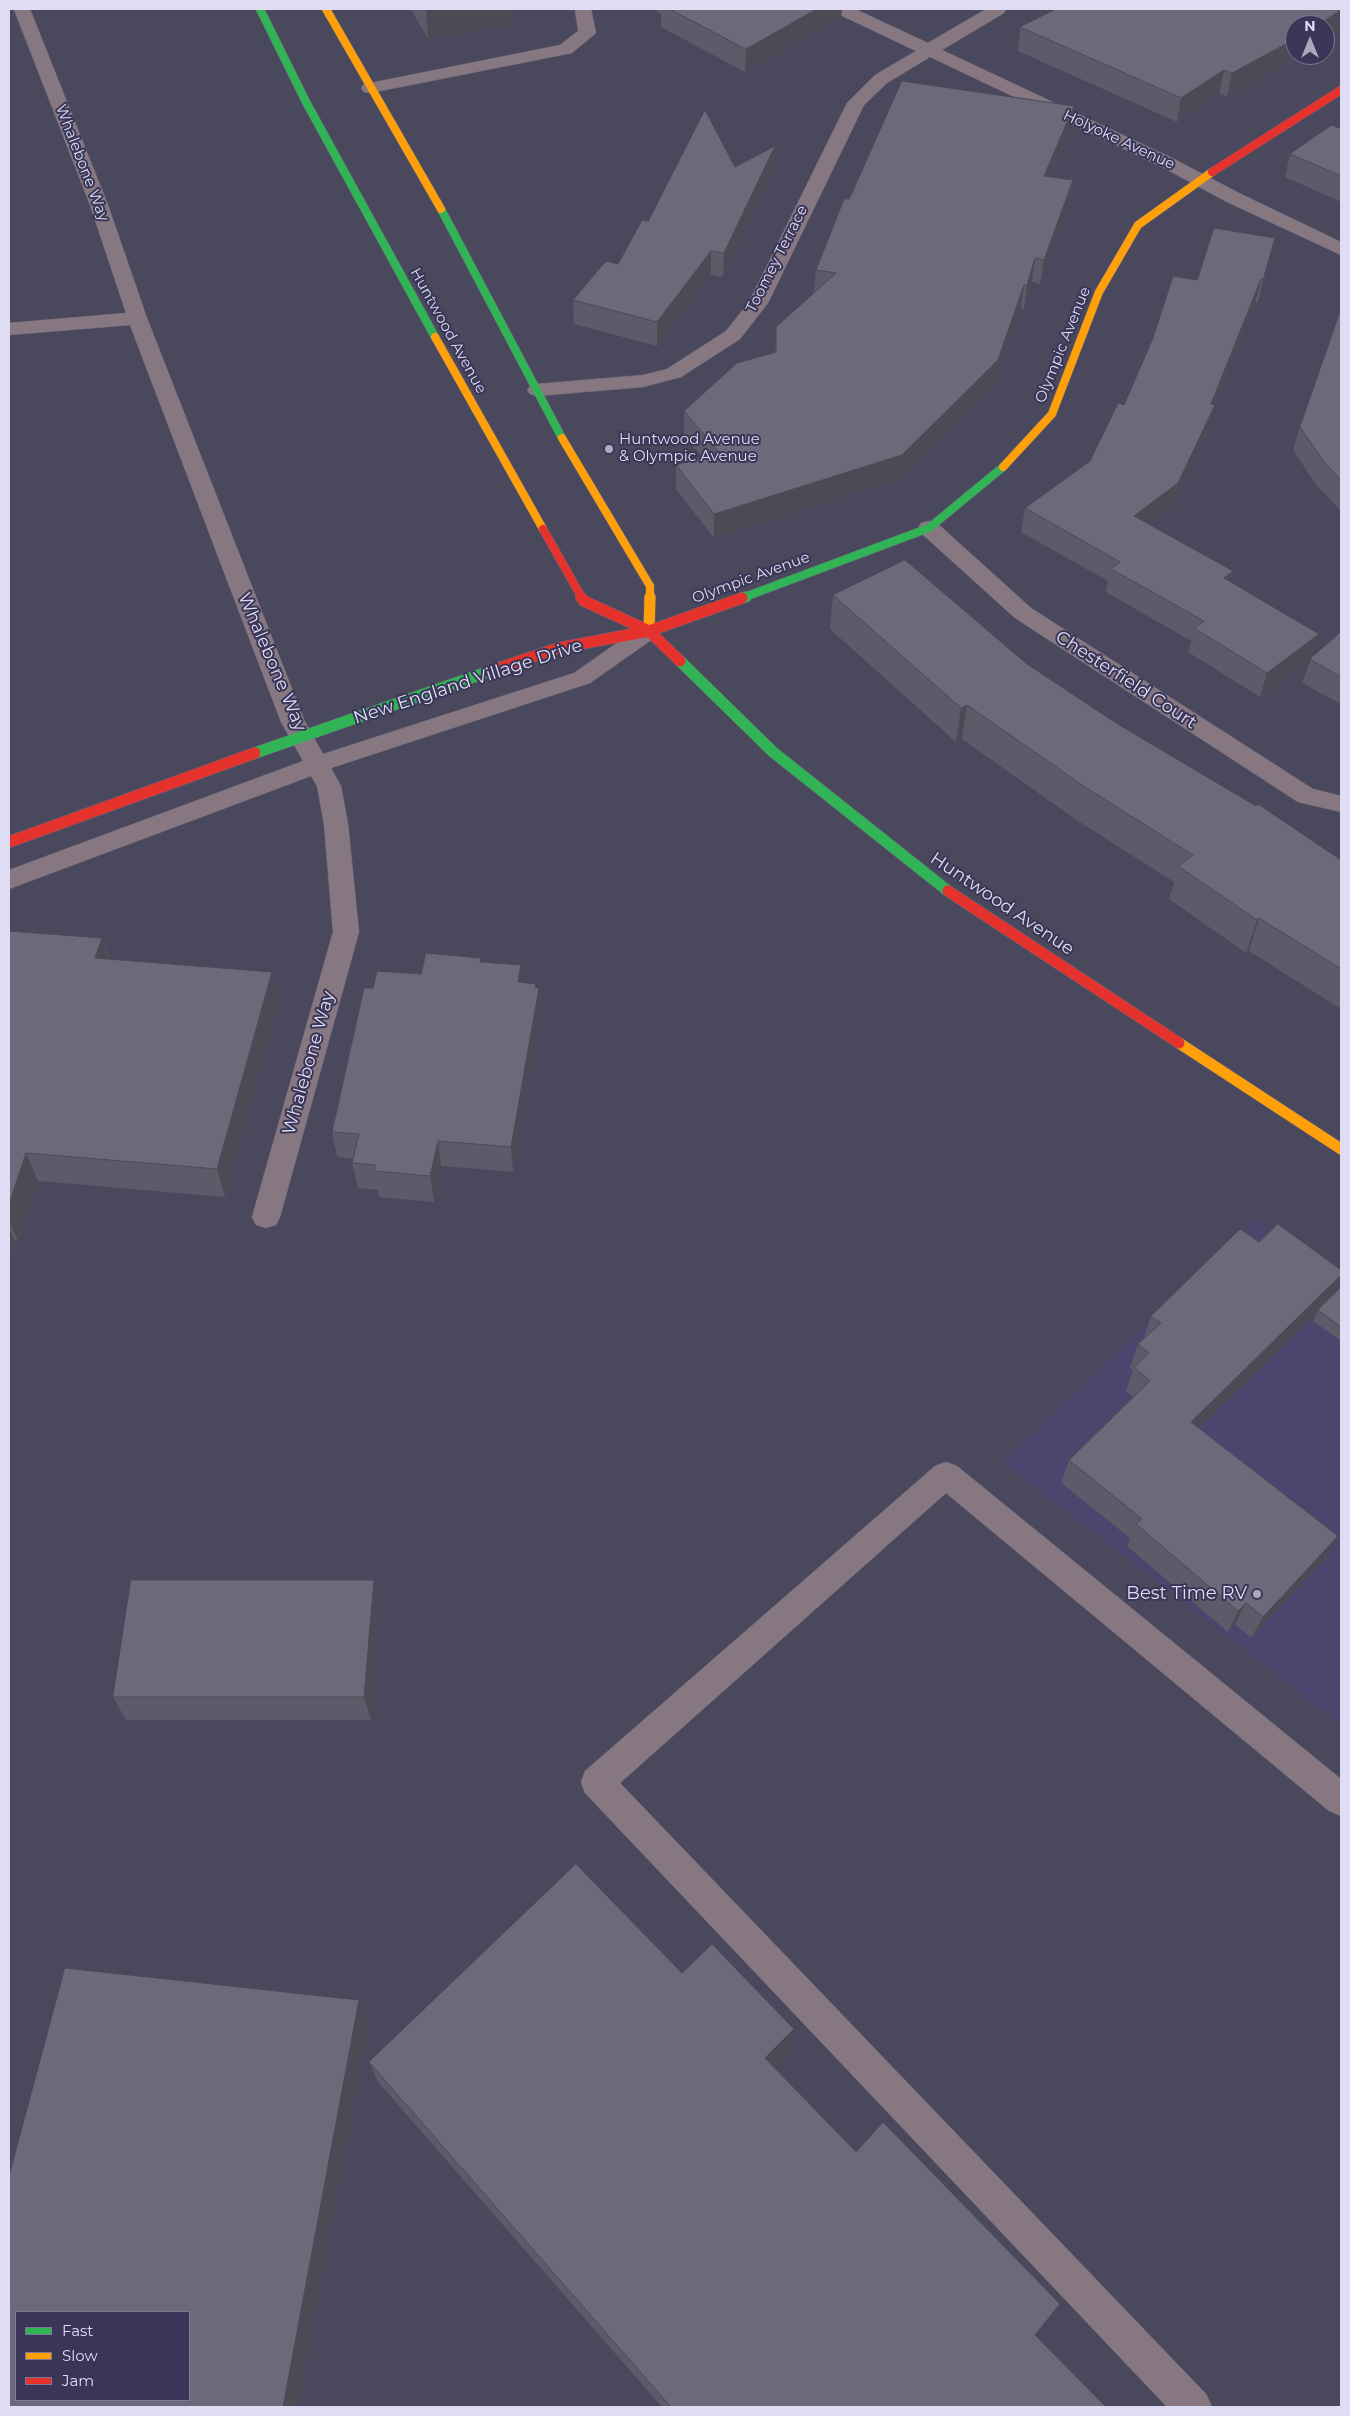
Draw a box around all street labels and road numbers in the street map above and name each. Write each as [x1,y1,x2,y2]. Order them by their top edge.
street label: Whalebone Way [51,102,113,224]
street label: Holyoke Avenue [1060,106,1178,174]
street label: Toomey Terrace [742,202,812,316]
street label: Huntwood Avenue [406,265,490,397]
street label: Olympic Avenue [1031,284,1095,406]
street label: Olympic Avenue [690,548,812,608]
street label: Whalebone Way [233,589,311,735]
street label: Chesterfield Court [1051,626,1201,734]
street label: New England Village Drive [351,635,585,729]
street label: Huntwood Avenue [926,848,1078,960]
street label: Whalebone Way [278,989,340,1137]

